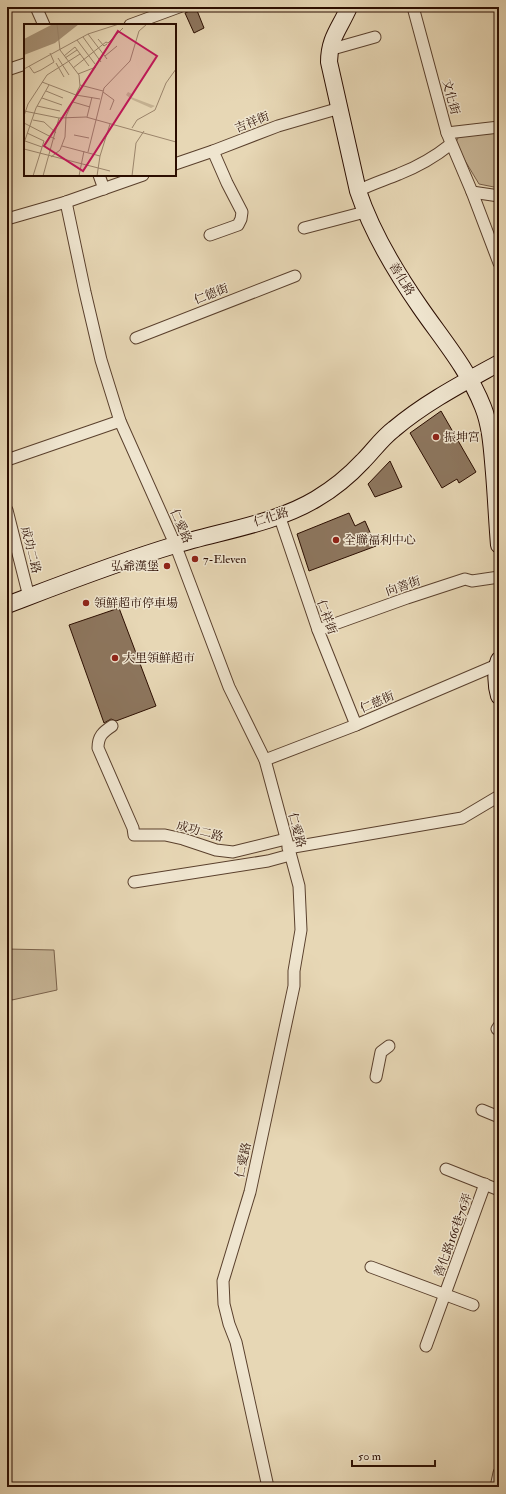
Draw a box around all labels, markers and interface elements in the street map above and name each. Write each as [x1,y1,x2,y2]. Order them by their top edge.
inset map [24,24,176,176]
street label: 文化街 [439,78,463,117]
street label: 吉祥街 [233,108,273,136]
street label: 善化路 [386,260,417,299]
street label: 仁德街 [192,281,232,308]
place label: 振坤宮 [444,430,480,445]
marker: 振坤宮 [431,432,441,442]
street label: 仁化路 [252,505,291,530]
street label: 仁愛路 [167,507,194,546]
street label: 成功二路 [17,525,44,575]
place label: 全聯福利中心 [344,533,416,548]
marker: 全聯福利中心 [331,535,341,545]
place label: 7-Eleven [203,552,247,567]
marker: 7-Eleven [190,554,200,564]
place label: 弘爺漢堡 [111,559,159,574]
marker: 弘爺漢堡 [162,561,172,571]
street label: 向善街 [384,573,424,599]
place label: 領鮮超市停車場 [94,596,178,611]
marker: 領鮮超市停車場 [81,598,91,608]
street label: 仁祥街 [313,598,340,638]
place label: 大里領鮮超市 [123,651,195,666]
marker: 大里領鮮超市 [110,653,120,663]
street label: 仁慈街 [358,688,398,716]
street label: 仁愛路 [285,811,308,849]
street label: 成功二路 [175,818,225,845]
street label: 仁愛路 [232,1141,255,1179]
street label: 善化路166巷76弄 [431,1191,476,1279]
scale bar [352,1442,435,1468]
text: 50 m [358,1449,382,1464]

